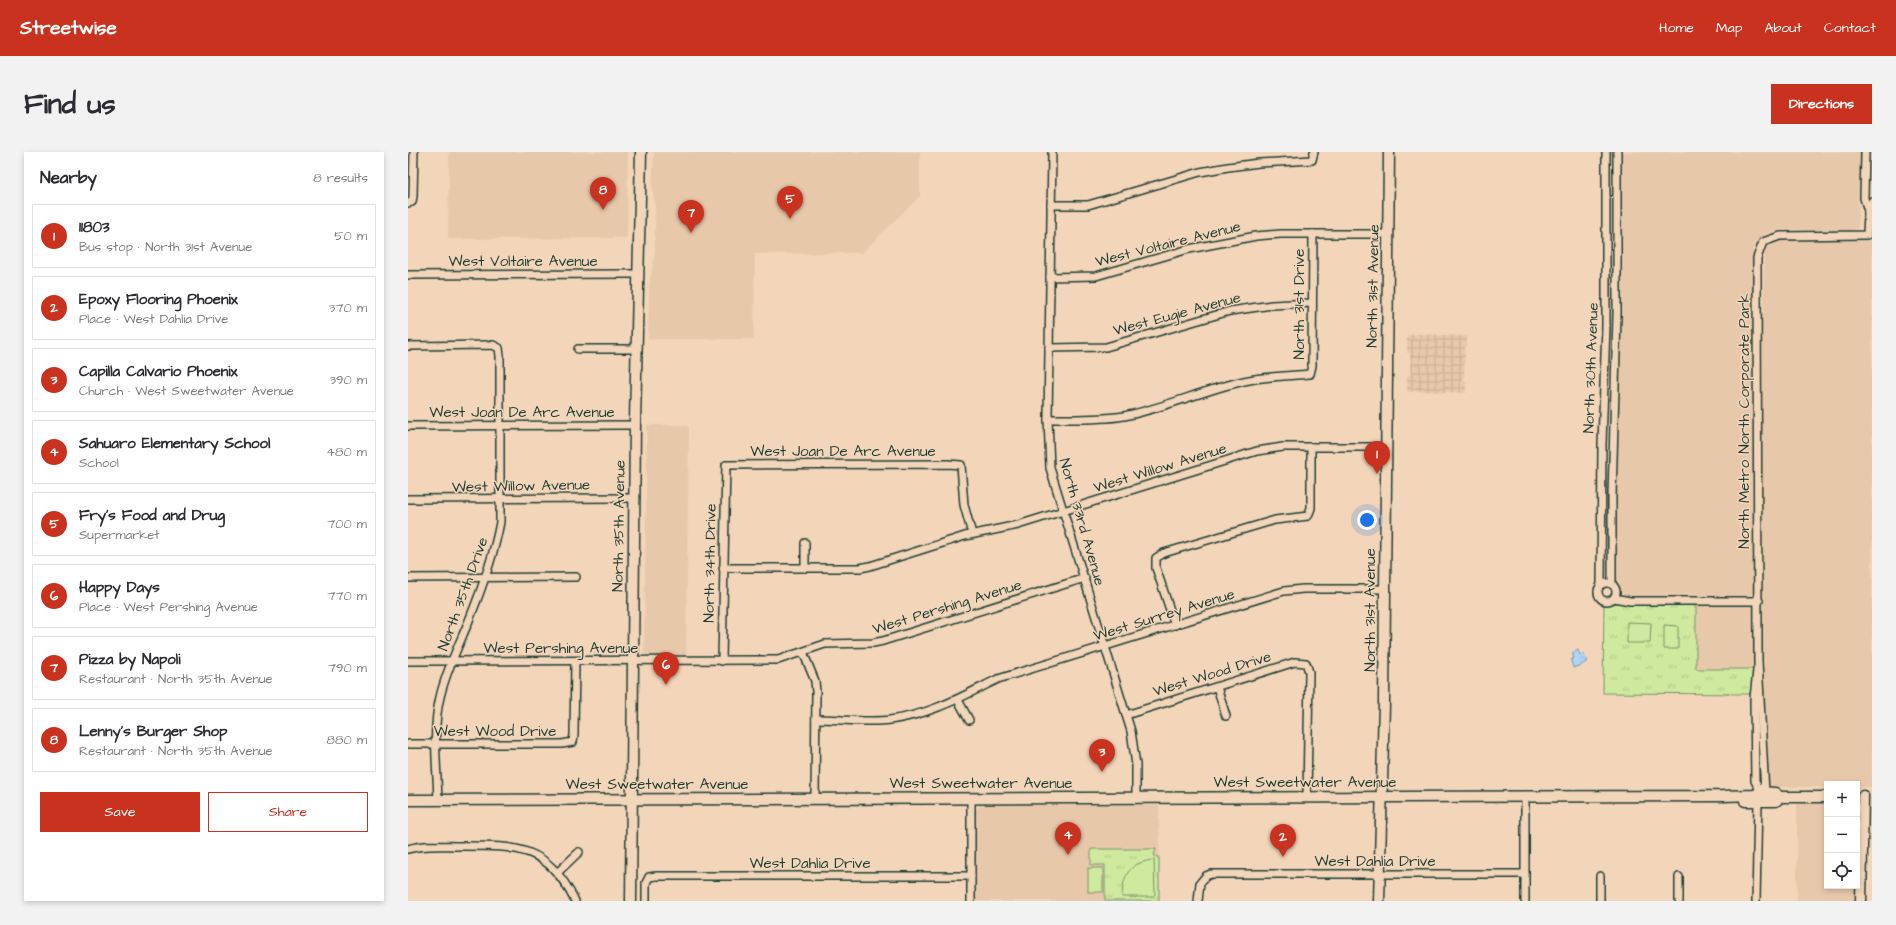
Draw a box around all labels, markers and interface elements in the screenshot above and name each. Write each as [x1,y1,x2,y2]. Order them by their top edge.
text: Streetwise [20,15,117,42]
text: Home [1659,18,1694,38]
text: Map [1716,18,1742,38]
text: About [1764,18,1802,38]
text: Contact [1824,18,1876,38]
button: Directions [1771,84,1872,124]
text: Find us [24,85,115,124]
text: Nearby [40,166,97,190]
text: 8 results [313,169,368,187]
pin: 8 [590,177,616,210]
pin: 5 [777,186,803,219]
pin: 7 [678,200,704,233]
street label: West Voltaire Avenue [1093,216,1243,272]
text: 11803 [79,217,110,238]
street label: North 31st Avenue [1361,224,1385,348]
text: 1 [53,227,55,245]
text: 50 m [334,227,367,245]
text: Bus stop · North 31st Avenue [79,238,252,256]
street label: North 31st Drive [1289,249,1310,359]
street label: West Voltaire Avenue [448,251,598,272]
street label: West Eugie Avenue [1111,287,1243,342]
text: Epoxy Flooring Phoenix [79,289,238,310]
street label: North Metro North Corporate Park [1734,293,1755,549]
text: 2 [50,299,58,317]
text: 370 m [329,299,367,317]
street label: North 30th Avenue [1578,302,1604,434]
text: Place · West Dahlia Drive [79,310,228,328]
text: Capilla Calvario Phoenix [79,361,238,382]
text: 3 [51,371,57,389]
text: 390 m [329,371,367,389]
text: Church · West Sweetwater Avenue [79,382,294,400]
street label: West Joan De Arc Avenue [429,402,615,423]
text: Sahuaro Elementary School [79,433,270,454]
street label: West Willow Avenue [1091,438,1229,498]
street label: West Joan De Arc Avenue [750,441,936,462]
pin: 1 [1364,441,1390,474]
text: 4 [50,443,58,461]
text: 480 m [326,443,367,461]
text: School [79,454,119,472]
street label: North 33rd Avenue [1054,456,1110,588]
street label: North 35th Avenue [607,460,631,592]
street label: West Willow Avenue [452,474,590,498]
street label: North 34th Drive [698,503,722,623]
text: Fry's Food and Drug [79,505,225,526]
your location [1357,510,1377,530]
text: 5 [49,515,59,533]
text: 700 m [327,515,367,533]
text: Supermarket [79,526,160,544]
street label: North 35th Drive [433,534,493,654]
street label: North 31st Avenue [1360,548,1381,672]
street label: West Pershing Avenue [870,574,1024,641]
text: Happy Days [79,577,160,598]
street label: West Surrey Avenue [1091,584,1238,647]
text: 6 [50,587,58,605]
text: 770 m [327,587,367,605]
text: Place · West Pershing Avenue [79,598,258,616]
street label: West Pershing Avenue [484,638,638,660]
street label: West Wood Drive [1150,646,1274,702]
text: Pizza by Napoli [79,649,180,670]
pin: 6 [653,652,679,685]
text: 7 [50,659,58,677]
text: 790 m [328,659,367,677]
text: Restaurant · North 35th Avenue [79,670,273,688]
text: Lenny's Burger Shop [79,721,227,742]
street label: West Wood Drive [434,721,556,742]
text: 8 [50,731,58,749]
text: 880 m [327,731,367,749]
pin: 3 [1089,739,1115,772]
text: Restaurant · North 35th Avenue [79,742,273,760]
street label: West Sweetwater Avenue [1214,772,1396,793]
street label: West Sweetwater Avenue [890,773,1072,794]
street label: West Sweetwater Avenue [566,774,748,795]
map controls [1824,781,1860,889]
button: + [1824,781,1860,817]
button: Save [40,792,200,832]
button: Share [208,792,368,832]
button: − [1824,817,1860,853]
pin: 4 [1055,822,1081,855]
pin: 2 [1270,824,1296,857]
street label: West Dahlia Drive [1314,851,1436,872]
street label: West Dahlia Drive [749,853,871,874]
button: locate [1824,853,1860,889]

